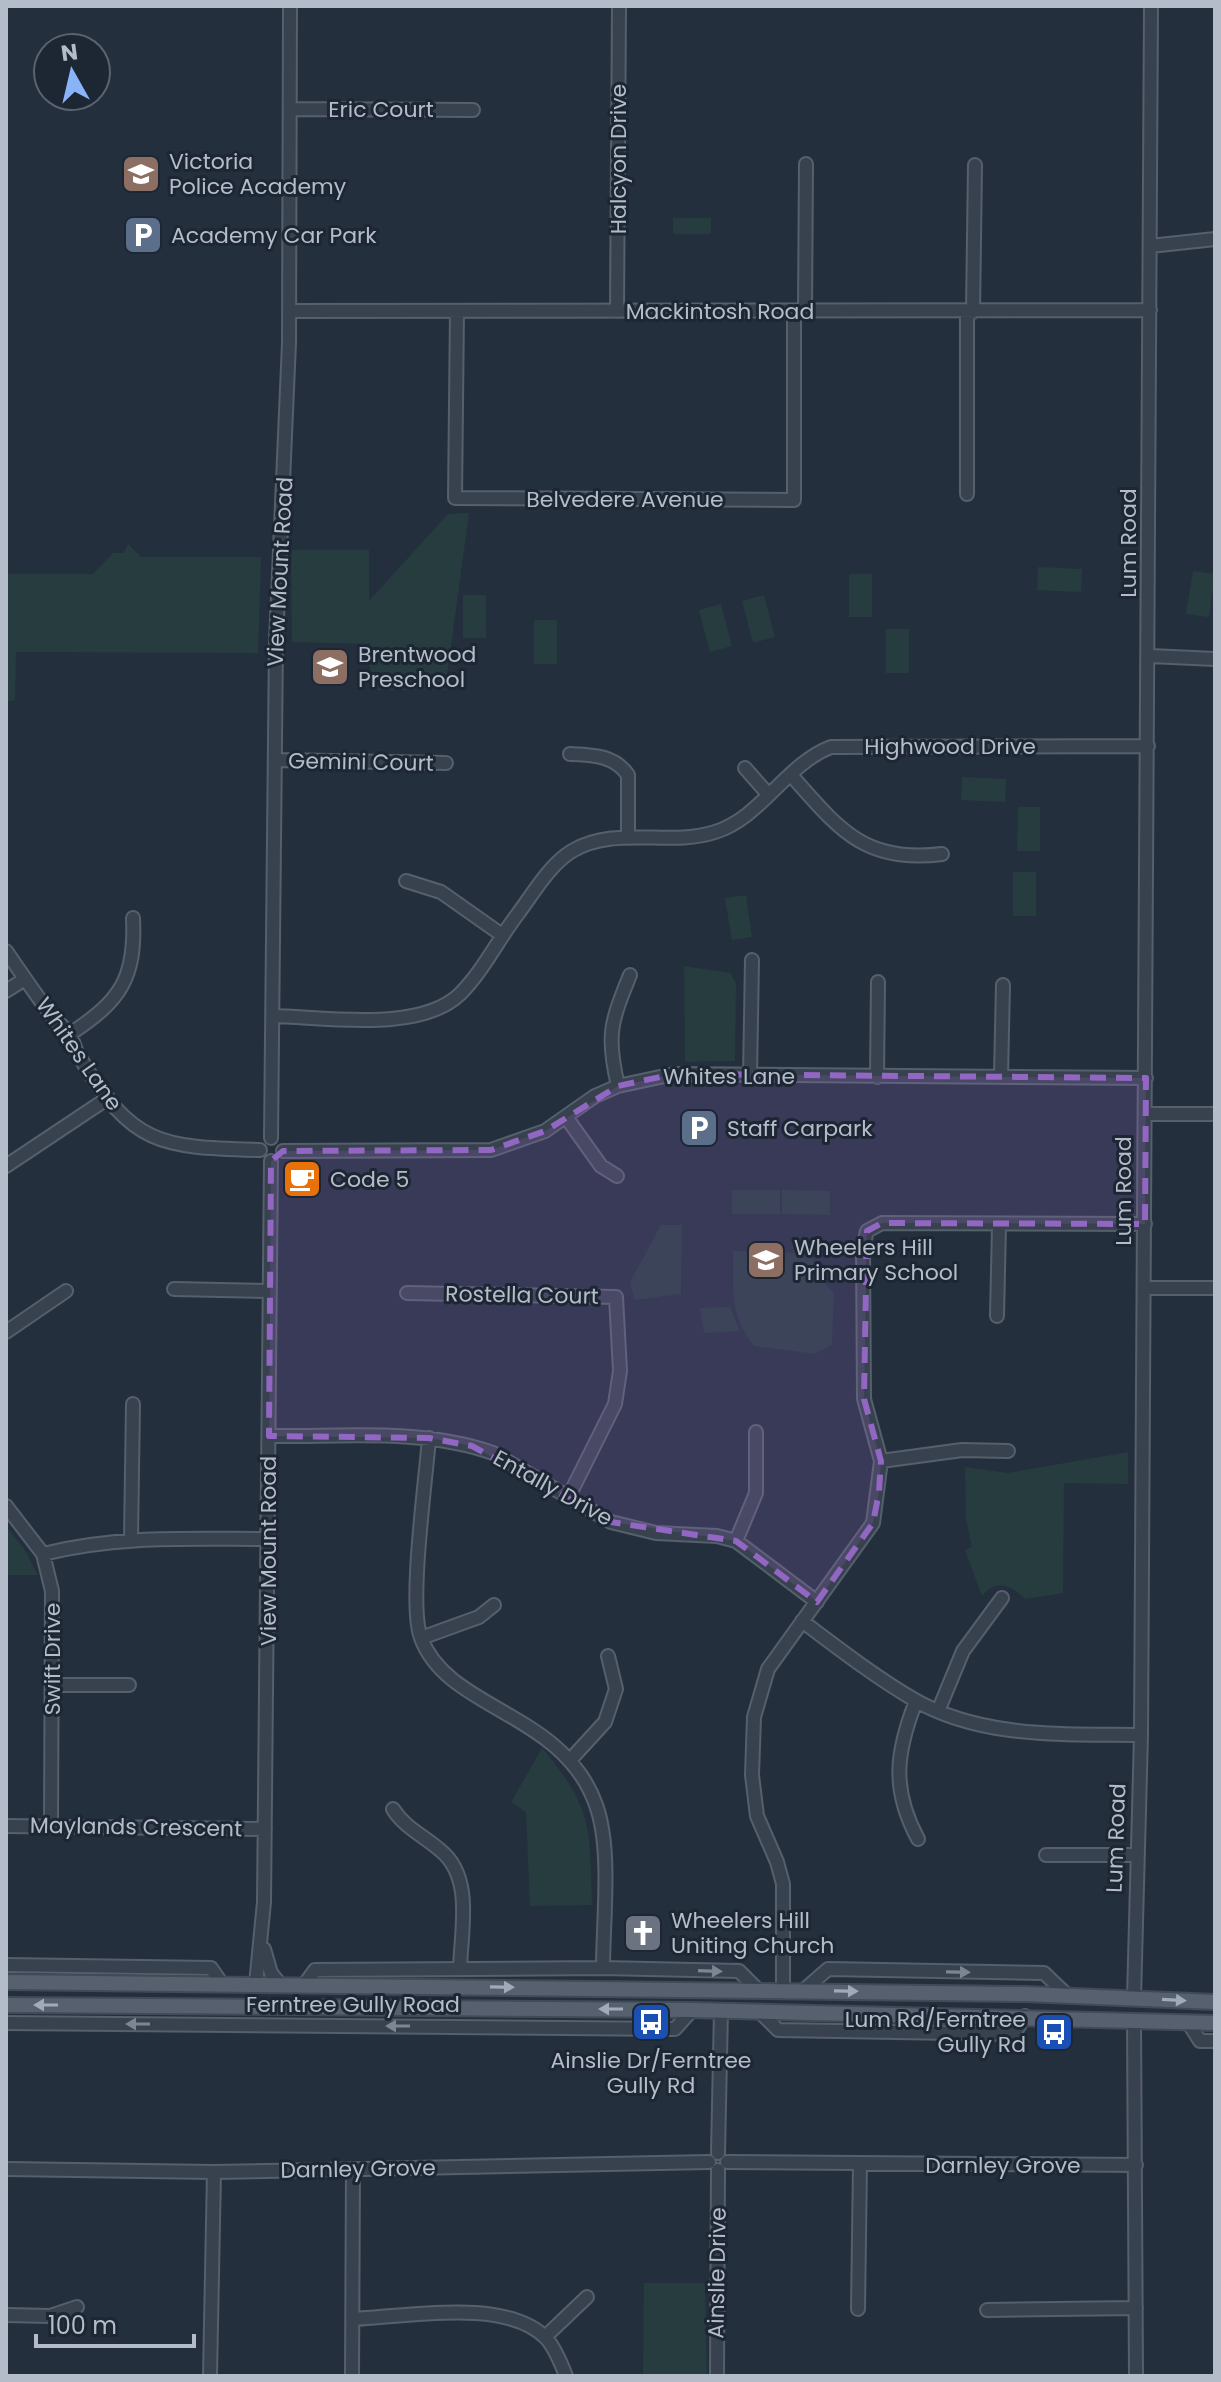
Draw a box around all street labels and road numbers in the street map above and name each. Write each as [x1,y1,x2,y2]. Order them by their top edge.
street label: Halcyon Drive [603,84,634,234]
street label: Eric Court [328,94,434,125]
street label: Mackintosh Road [626,296,814,327]
street label: View Mount Road [260,476,300,668]
street label: Belvedere Avenue [526,484,724,515]
street label: Lum Road [1113,488,1144,598]
street label: Highwood Drive [864,731,1036,762]
street label: Gemini Court [288,745,434,779]
street label: Whites Lane [28,991,130,1117]
street label: Whites Lane [663,1061,795,1092]
street label: Lum Road [1108,1136,1139,1246]
street label: Rostella Court [445,1278,599,1312]
street label: Entally Drive [488,1442,618,1534]
street label: View Mount Road [253,1456,284,1646]
street label: Swift Drive [37,1603,68,1715]
street label: Lum Road [1099,1783,1133,1893]
street label: Maylands Crescent [30,1810,242,1844]
street label: Ferntree Gully Road [246,1989,460,2020]
street label: Darnley Grove [925,2150,1081,2181]
street label: Darnley Grove [280,2152,436,2186]
street label: Ainslie Drive [700,2207,734,2339]

